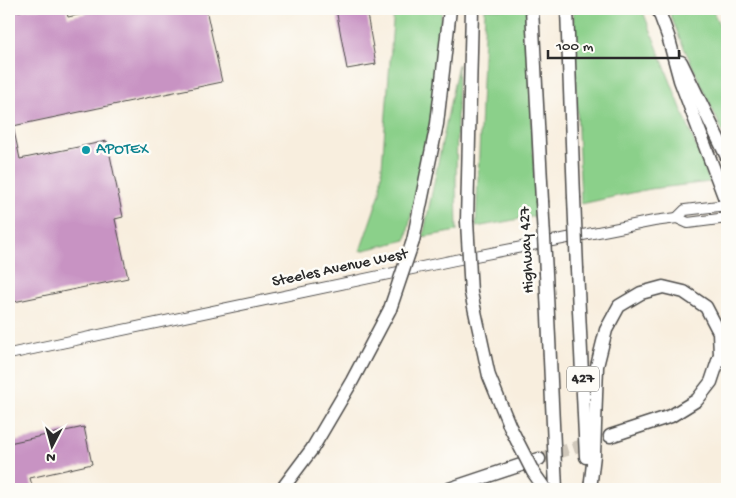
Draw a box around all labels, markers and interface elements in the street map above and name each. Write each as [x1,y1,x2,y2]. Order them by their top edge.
scale bar [548,28,680,60]
text: 100 m [555,38,594,56]
place label: APOTEX [96,141,149,160]
marker: APOTEX [80,144,92,156]
street label: Highway 427 [516,205,540,294]
street label: Steeles Avenue West [270,245,411,293]
road number: 427 [567,366,599,392]
north arrow [28,420,78,470]
text: N [45,448,56,465]

